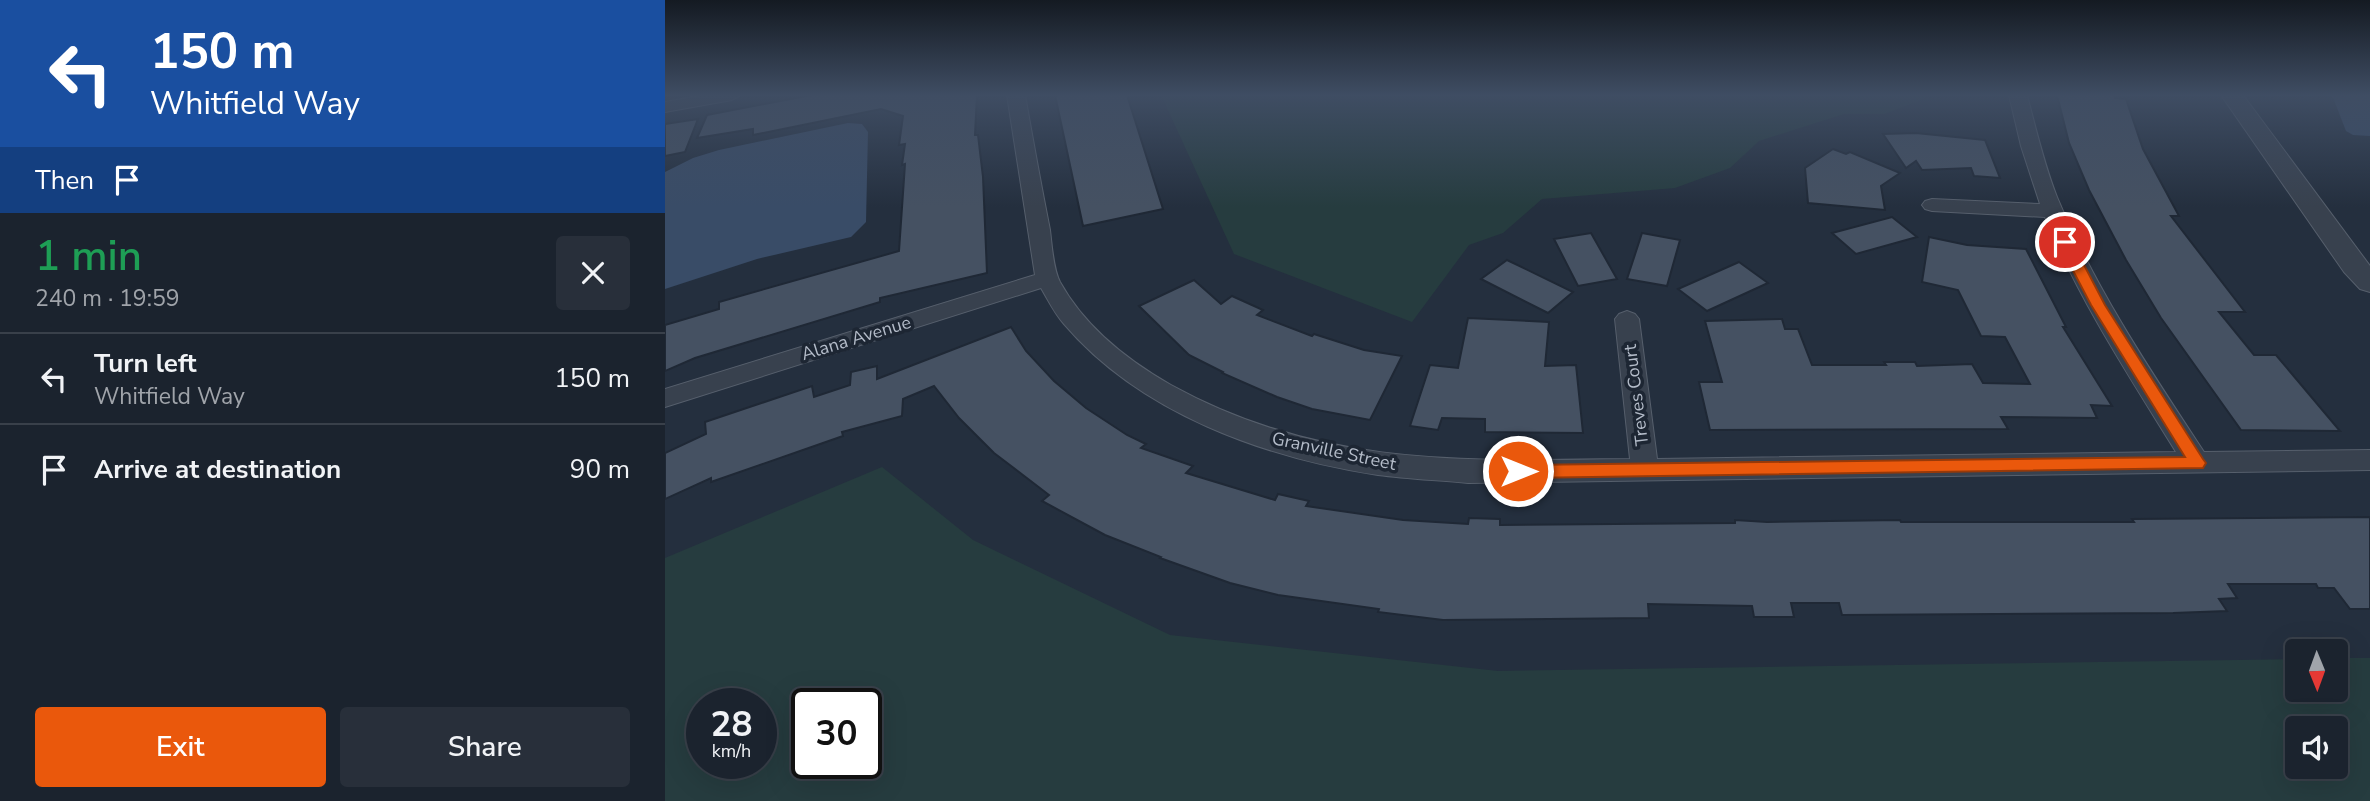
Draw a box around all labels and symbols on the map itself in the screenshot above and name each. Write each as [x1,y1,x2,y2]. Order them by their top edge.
pin [2035,212,2095,272]
street label: Alana Avenue [798,310,914,366]
street label: Treves Court [1618,342,1654,447]
street label: Granville Street [1270,426,1399,476]
position arrow [1481,434,1555,508]
north arrow [2285,639,2349,702]
speed limit sign: 30 [791,688,882,779]

